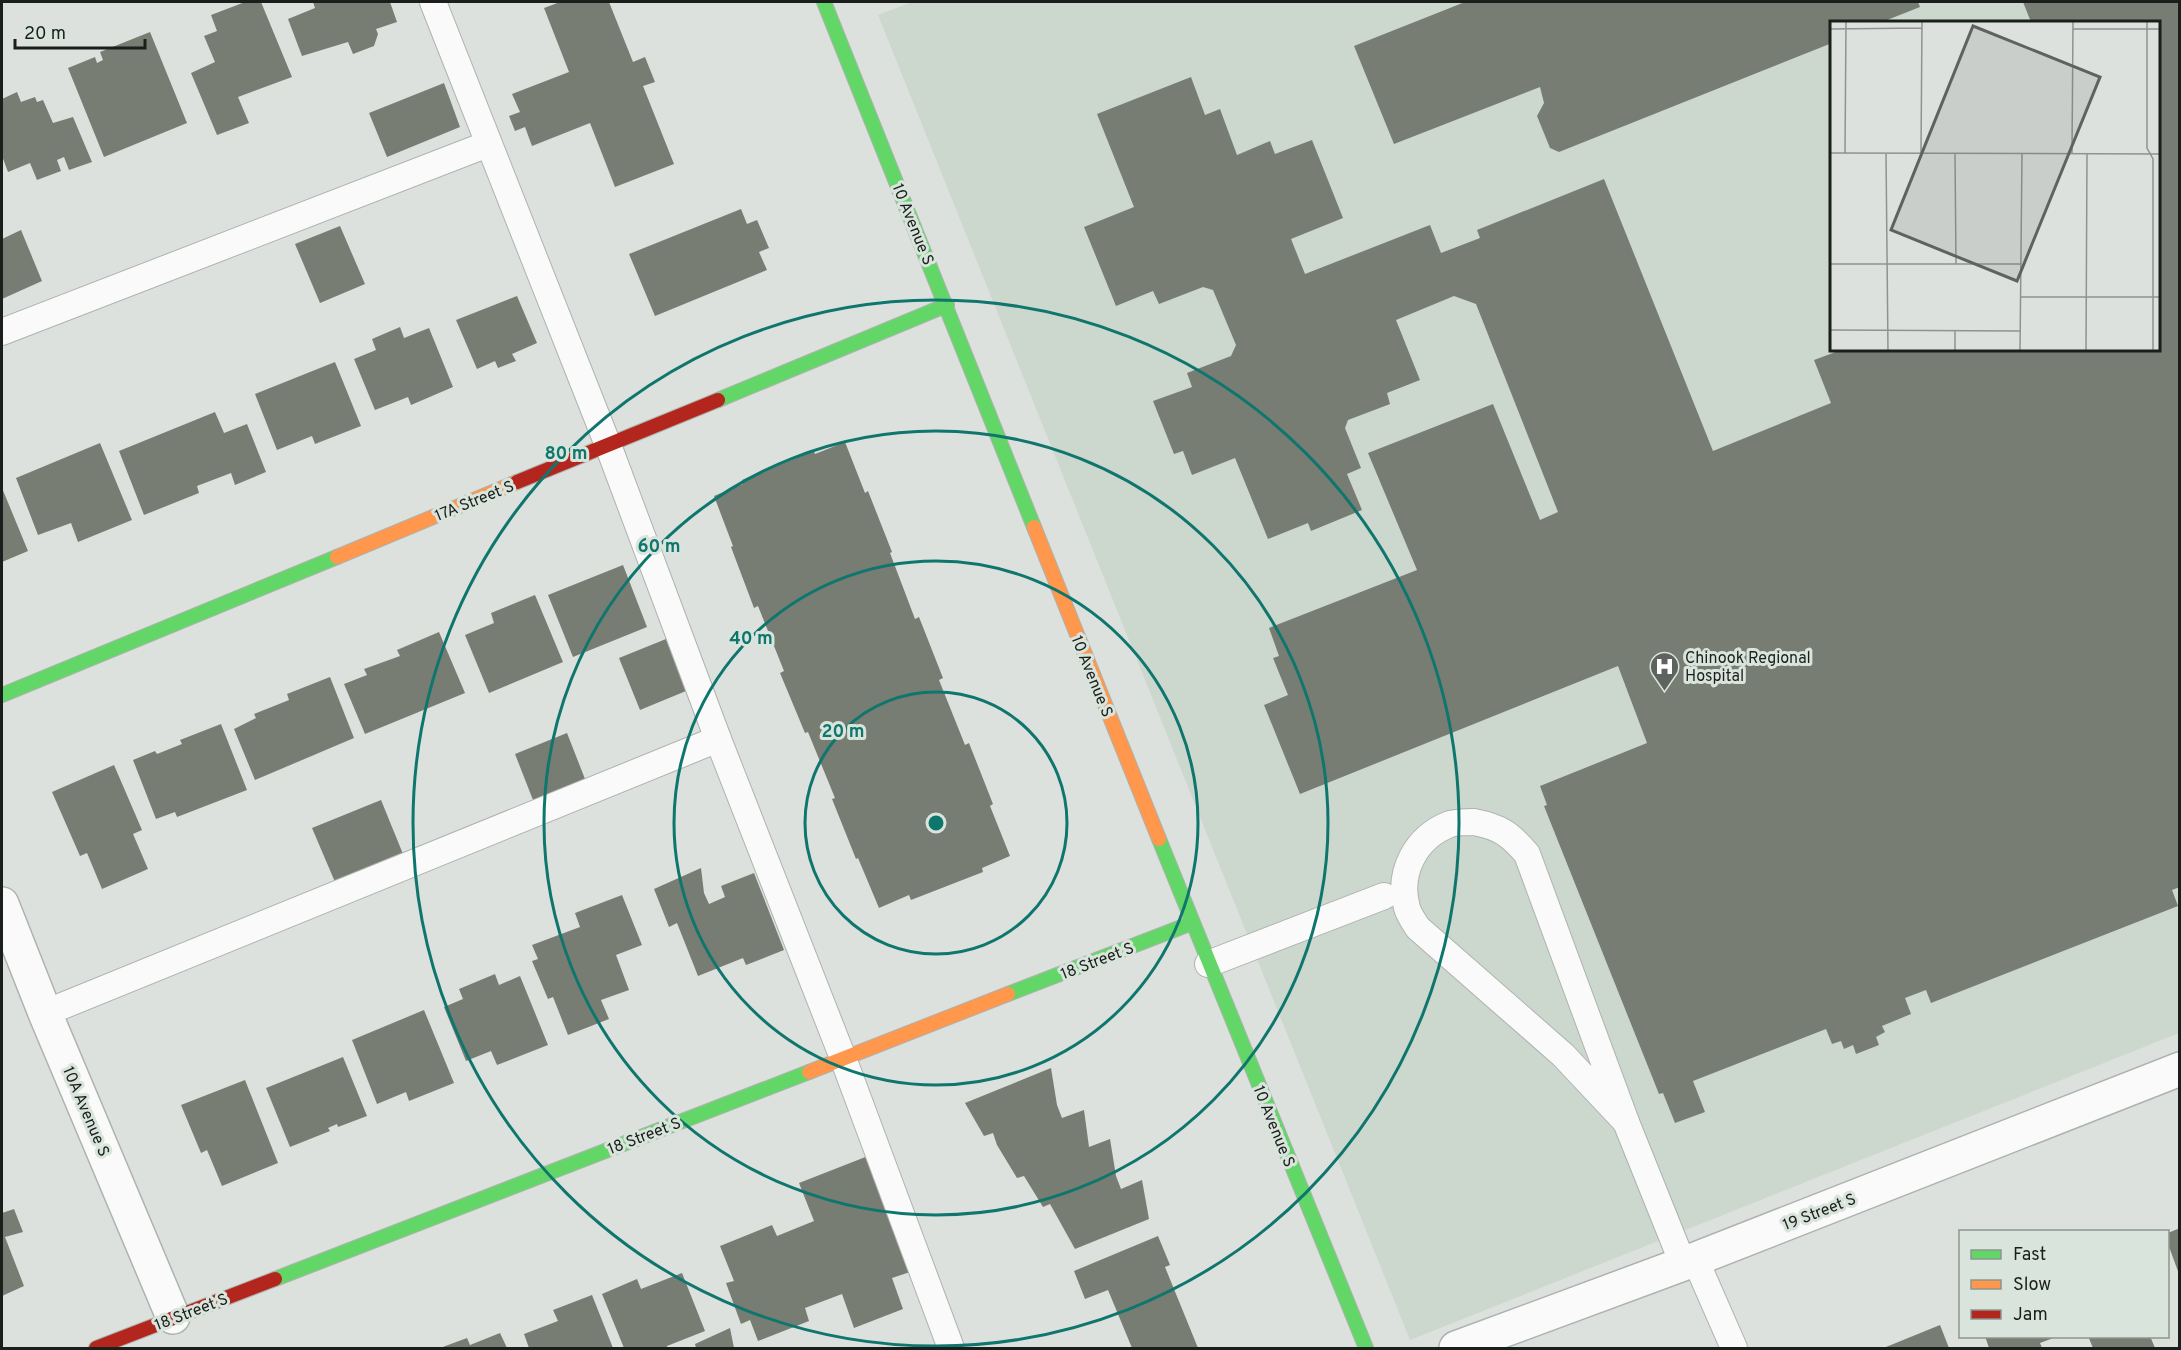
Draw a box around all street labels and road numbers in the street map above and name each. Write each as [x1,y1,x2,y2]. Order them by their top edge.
street label: 10 Avenue S [887,181,938,268]
street label: 17A Street S [432,477,517,527]
street label: 10 Avenue S [1066,633,1117,720]
street label: 18 Street S [1058,939,1137,985]
street label: 10A Avenue S [57,1064,113,1160]
street label: 10 Avenue S [1248,1083,1299,1170]
street label: 18 Street S [605,1114,684,1160]
street label: 19 Street S [1780,1190,1859,1236]
street label: 18 Street S [152,1290,231,1336]

